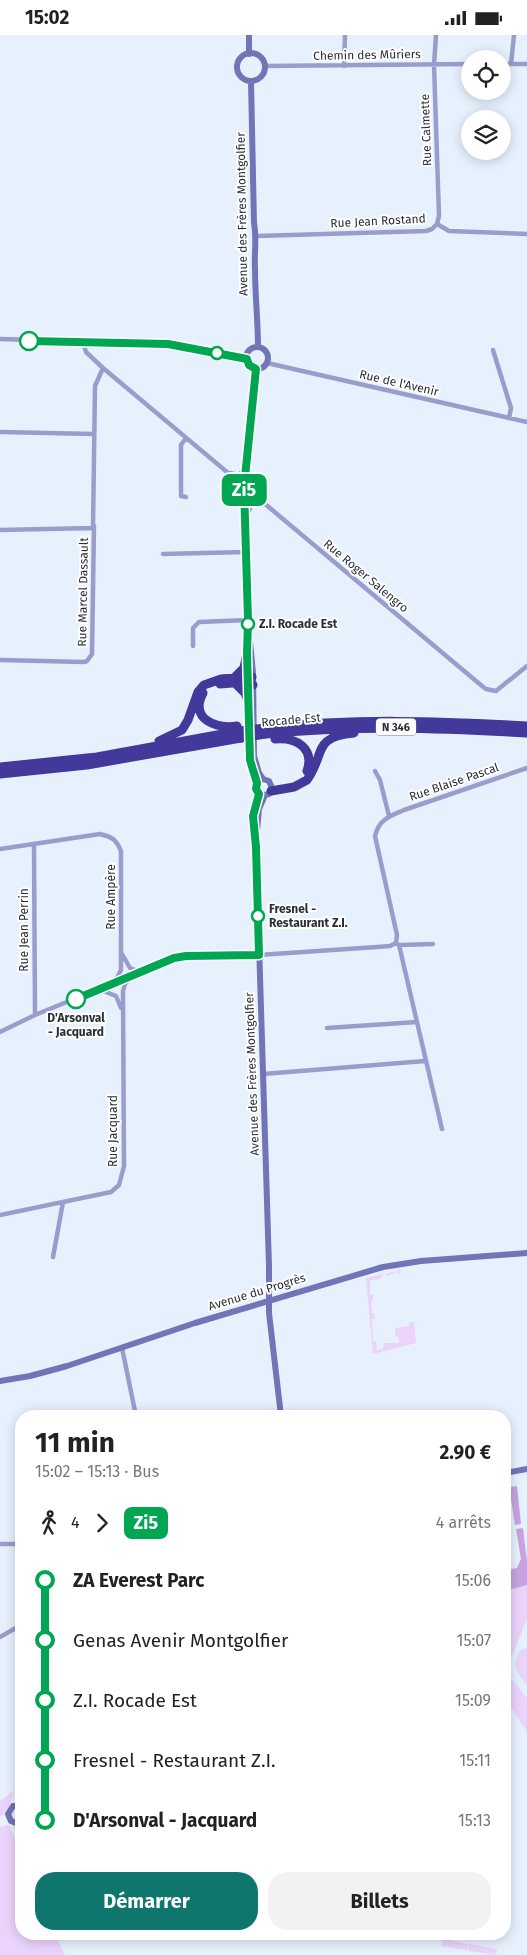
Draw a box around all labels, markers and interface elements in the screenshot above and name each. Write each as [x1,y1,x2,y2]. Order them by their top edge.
text: 15:02 [25,6,69,29]
street label: Chemin des Mûriers [313,47,421,63]
map controls [461,50,511,160]
button: locate [461,50,511,100]
street label: Rue Calmette [418,94,434,166]
button: layers [461,110,511,160]
street label: Avenue des Frères Montgolfier [234,132,250,296]
street label: Rue Jean Rostand [330,212,426,230]
unlabelled marker [19,331,39,351]
unlabelled marker [210,346,224,360]
street label: Rue de l'Avenir [358,367,440,399]
line badge: Zi5 [215,474,273,506]
text: Zi5 [232,479,256,501]
street label: Rue Marcel Dassault [75,537,91,647]
street label: Rue Roger Salengro [321,537,411,615]
marker: Z.I. Rocade Est [241,617,255,631]
place label: Z.I. Rocade Est [259,617,338,631]
street label: Rocade Est [261,710,322,730]
road number: N 346 [376,719,416,735]
street label: Rue Blaise Pascal [407,760,501,804]
street label: Rue Ampère [104,864,118,930]
street label: Rue Jean Perrin [17,888,31,972]
place label: Fresnel - Restaurant Z.I. [269,902,348,930]
marker: Fresnel - Restaurant Z.I. [251,909,265,923]
marker: D'Arsonval - Jacquard [66,989,86,1009]
street label: Avenue des Frères Montgolfier [242,992,262,1156]
place label: D'Arsonval - Jacquard [47,1011,105,1039]
street label: Rue Jacquard [106,1095,120,1167]
street label: Avenue du Progrès [207,1270,308,1313]
text: 11 min [35,1426,115,1459]
text: 2.90 € [440,1441,491,1464]
text: 15:02 – 15:13 · Bus [35,1462,159,1481]
icon: walk [35,1509,63,1537]
icon: forward [88,1509,116,1537]
text: Zi5 [134,1512,158,1534]
text: 4 [71,1513,80,1532]
text: 4 arrêts [436,1513,491,1532]
text: ZA Everest Parc [73,1569,204,1592]
text: 15:06 [455,1571,491,1590]
text: Genas Avenir Montgolfier [73,1629,288,1652]
text: 15:07 [457,1631,491,1650]
text: Z.I. Rocade Est [73,1689,197,1712]
text: 15:09 [455,1691,491,1710]
text: Fresnel - Restaurant Z.I. [73,1749,276,1772]
text: 15:11 [459,1751,491,1770]
text: D'Arsonval - Jacquard [73,1809,257,1832]
text: 15:13 [458,1811,491,1830]
button: Démarrer [35,1872,258,1930]
button: Billets [268,1872,491,1930]

